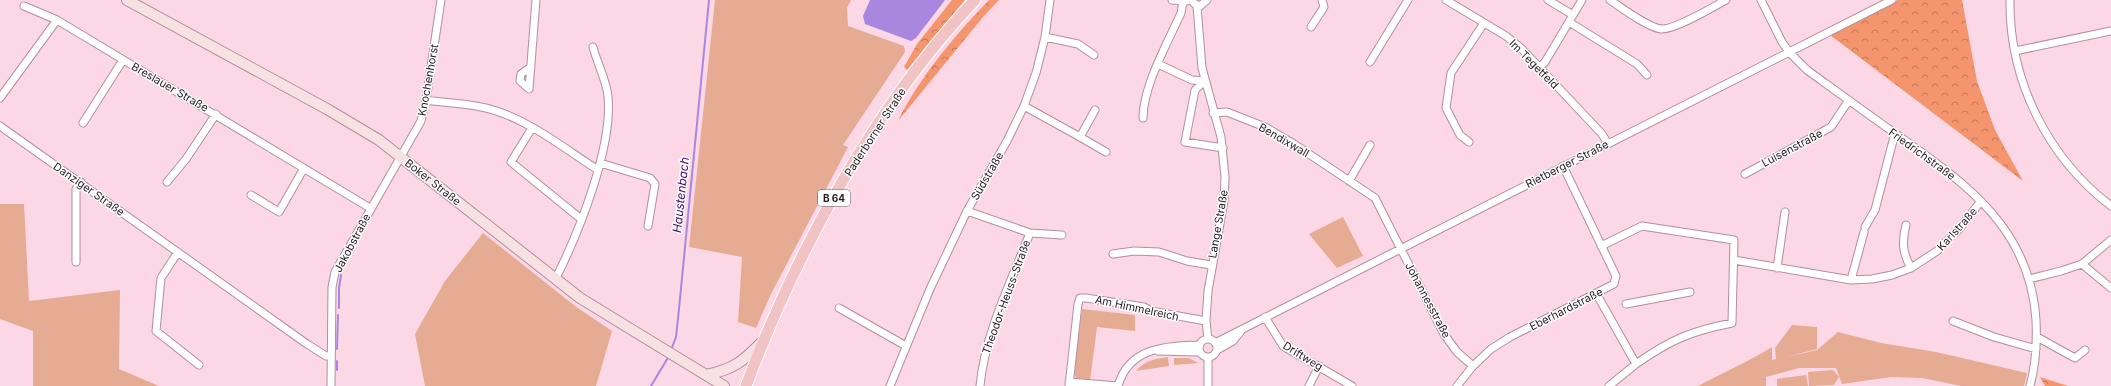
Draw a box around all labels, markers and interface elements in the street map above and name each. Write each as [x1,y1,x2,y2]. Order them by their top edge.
street label: Im Tegetfeld [1506,36,1562,92]
street label: Knochenhorst [415,43,441,117]
street label: Breslauer Straße [129,59,211,115]
street label: Paderborner Straße [841,85,909,179]
street label: Bendixwall [1256,120,1312,160]
street label: Friedrichstraße [1886,125,1958,183]
street label: Luisenstraße [1759,126,1825,170]
street label: Rietberger Straße [1523,137,1611,191]
street label: Südstraße [968,149,1006,203]
street label: Boker Straße [402,156,464,208]
water label: Haustenbach [669,156,692,234]
street label: Danziger Straße [51,159,127,219]
street label: Lange Straße [1205,189,1231,259]
road number: B 64 [818,190,850,206]
street label: Karlstraße [1934,204,1980,254]
street label: Jakobstraße [331,211,373,275]
street label: Theodor-Heuss-Straße [979,238,1033,356]
street label: Johannesstraße [1402,260,1454,340]
street label: Eberhardstraße [1527,285,1605,333]
street label: Am Himmelreich [1094,292,1180,324]
street label: Driftweg [1280,338,1326,374]

